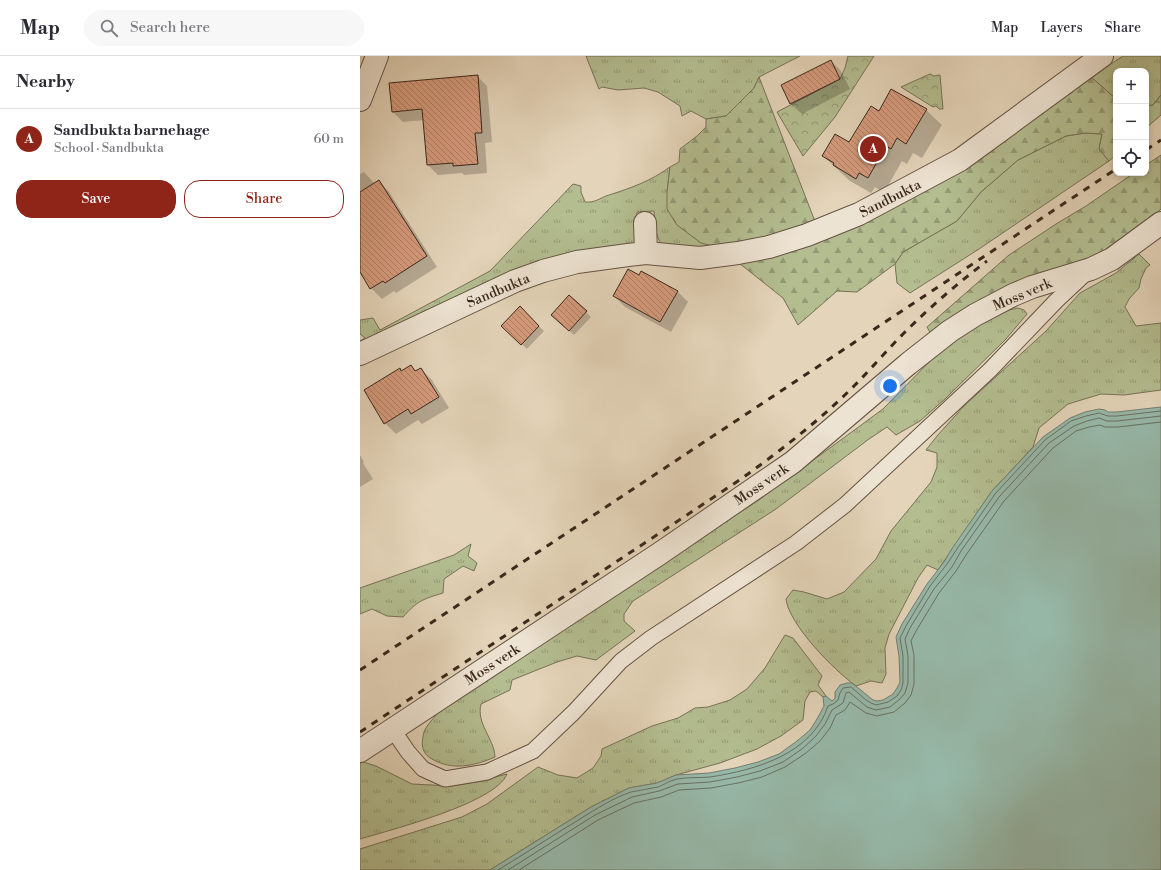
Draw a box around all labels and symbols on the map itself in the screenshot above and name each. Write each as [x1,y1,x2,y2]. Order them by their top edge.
pin: A [860,134,886,164]
street label: Sandbukta [857,175,925,222]
street label: Sandbukta [464,269,534,312]
street label: Moss verk [990,274,1055,315]
your location [880,376,900,396]
street label: Moss verk [731,460,793,510]
street label: Moss verk [461,640,524,689]

